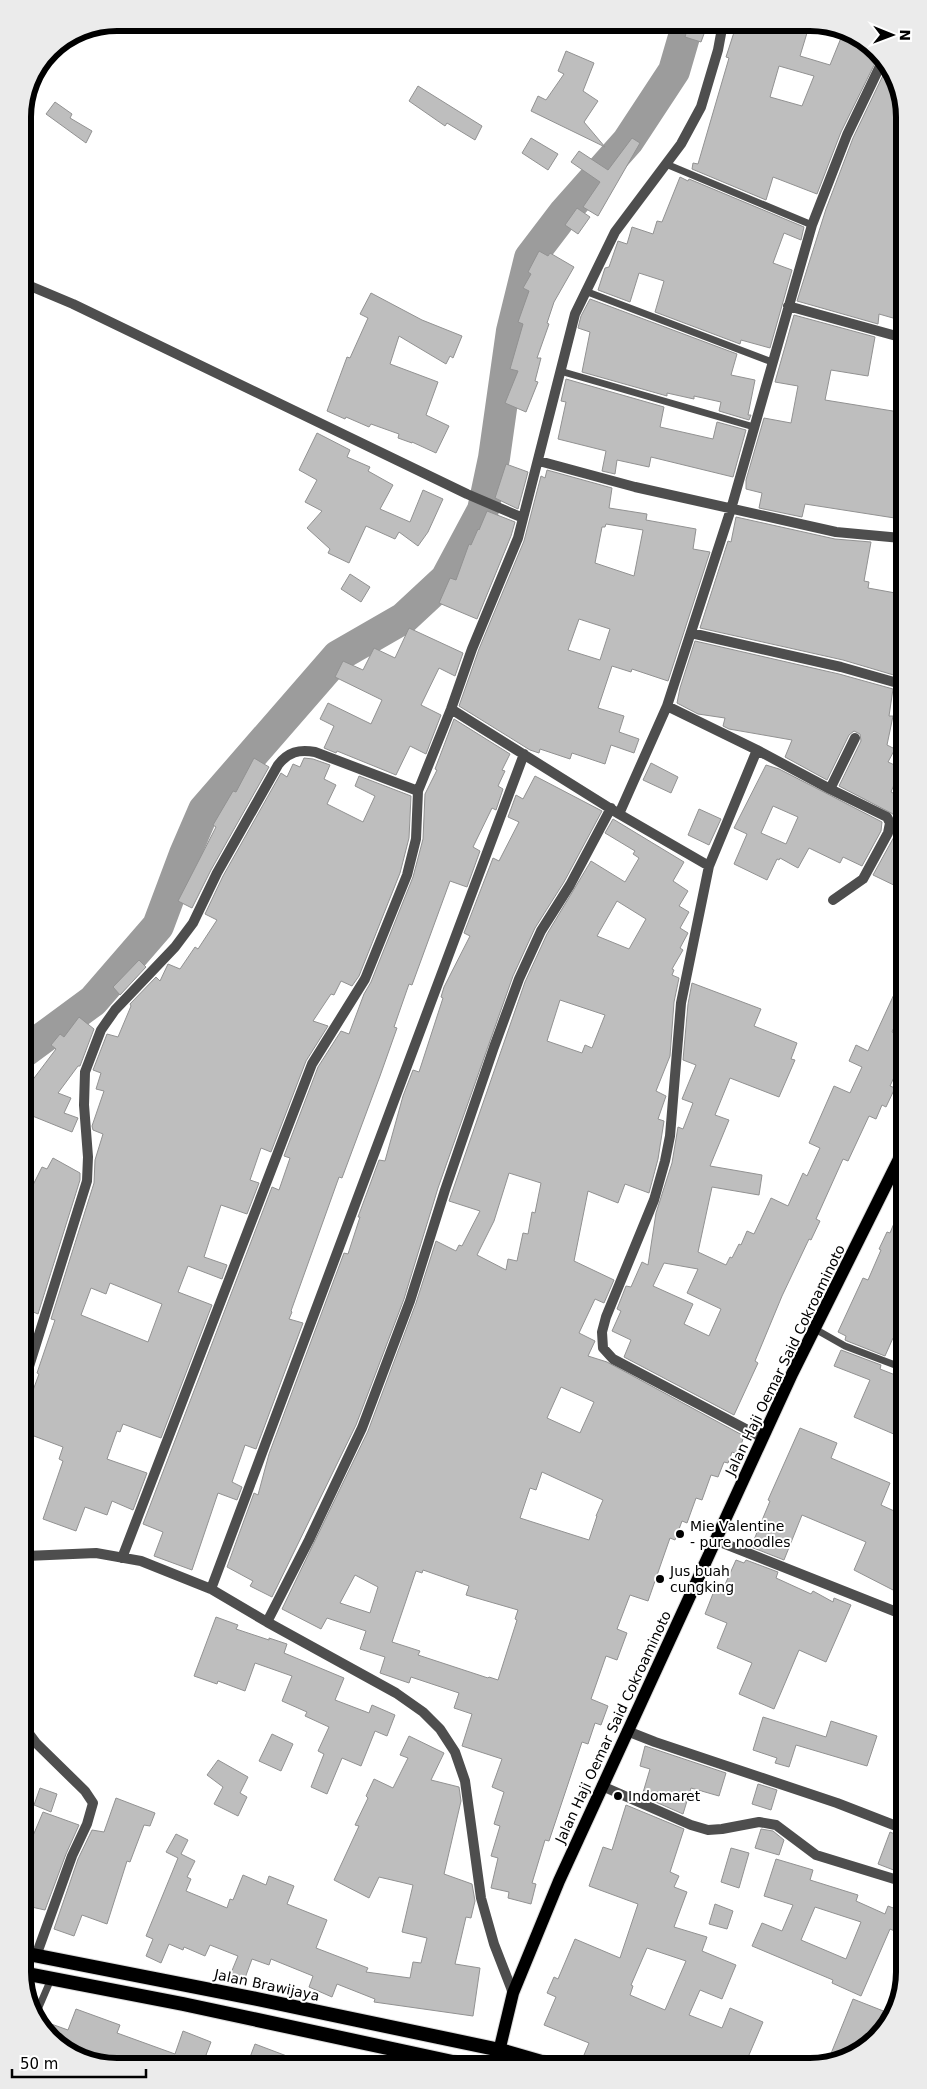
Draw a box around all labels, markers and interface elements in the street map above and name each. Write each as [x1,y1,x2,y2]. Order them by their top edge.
north arrow [867,10,917,60]
text: N [897,29,913,41]
street label: Jalan Haji Oemar Said Cokroaminoto [722,1242,848,1479]
place label: Mie Valentine - pure noodles [690,1518,790,1550]
marker: Mie Valentine - pure noodles [674,1528,686,1540]
place label: Jus buah cungking [669,1563,734,1595]
marker: Jus buah cungking [654,1573,666,1585]
street label: Jalan Haji Oemar Said Cokroaminoto [552,1608,674,1847]
place label: Indomaret [628,1788,701,1804]
marker: Indomaret [612,1790,624,1802]
street label: Jalan Brawijaya [212,1966,321,2004]
scale bar [12,2046,146,2078]
text: 50 m [20,2055,58,2073]

